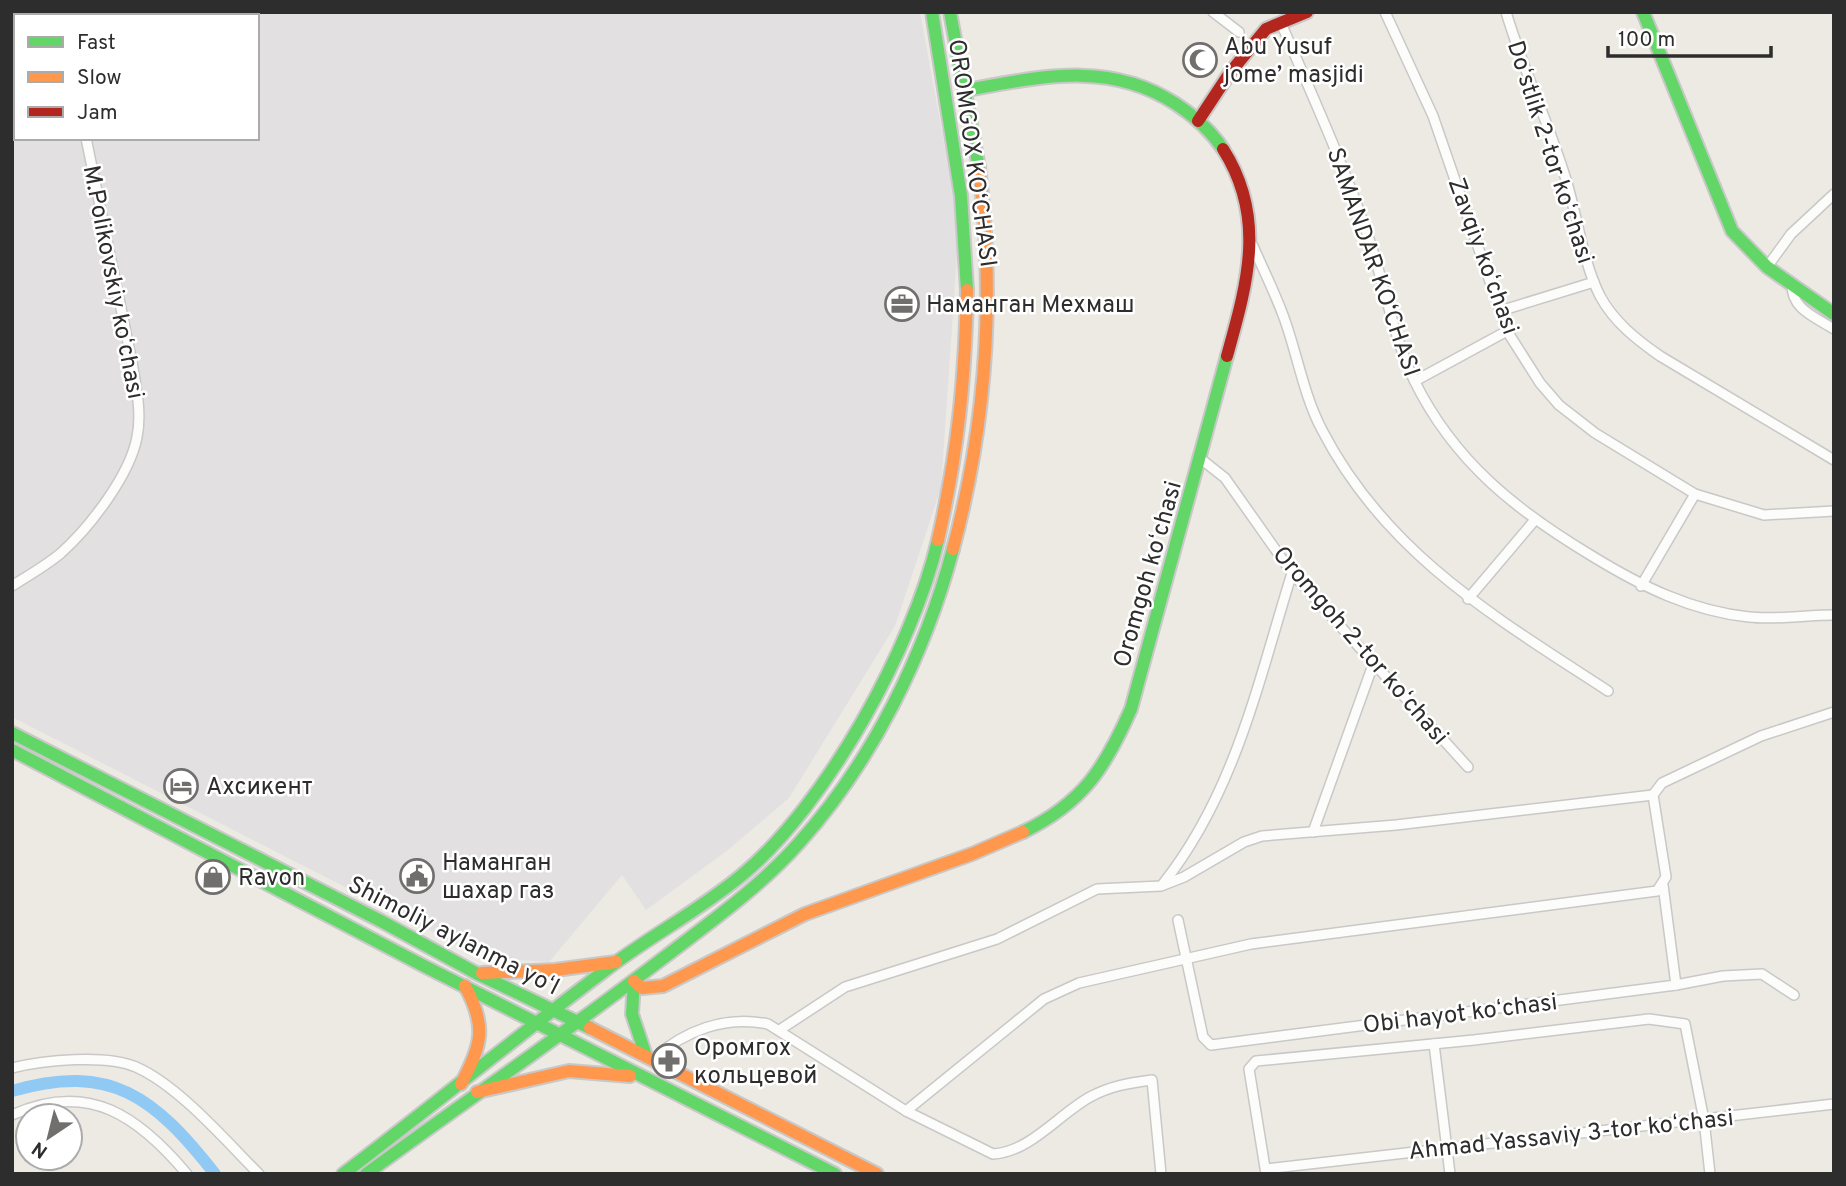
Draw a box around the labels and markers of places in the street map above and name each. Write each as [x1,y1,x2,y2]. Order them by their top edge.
place label: Abu Yusuf jome’ masjidi [1222,33,1364,91]
mosque icon: Abu Yusuf jome’ masjidi [1181,41,1219,79]
office icon: Наманган Мехмаш [883,285,921,323]
place label: Наманган Мехмаш [926,291,1135,321]
hotel icon: Ахсикент [162,767,200,805]
place label: Ахсикент [206,773,313,803]
place label: Наманган шахар газ [442,849,555,907]
public building icon: Наманган шахар газ [398,857,436,895]
shop icon: Ravon [194,858,232,896]
place label: Ravon [238,864,305,894]
place label: Оромгох кольцевой [694,1034,817,1092]
pharmacy icon: Оромгох кольцевой [650,1042,688,1080]

